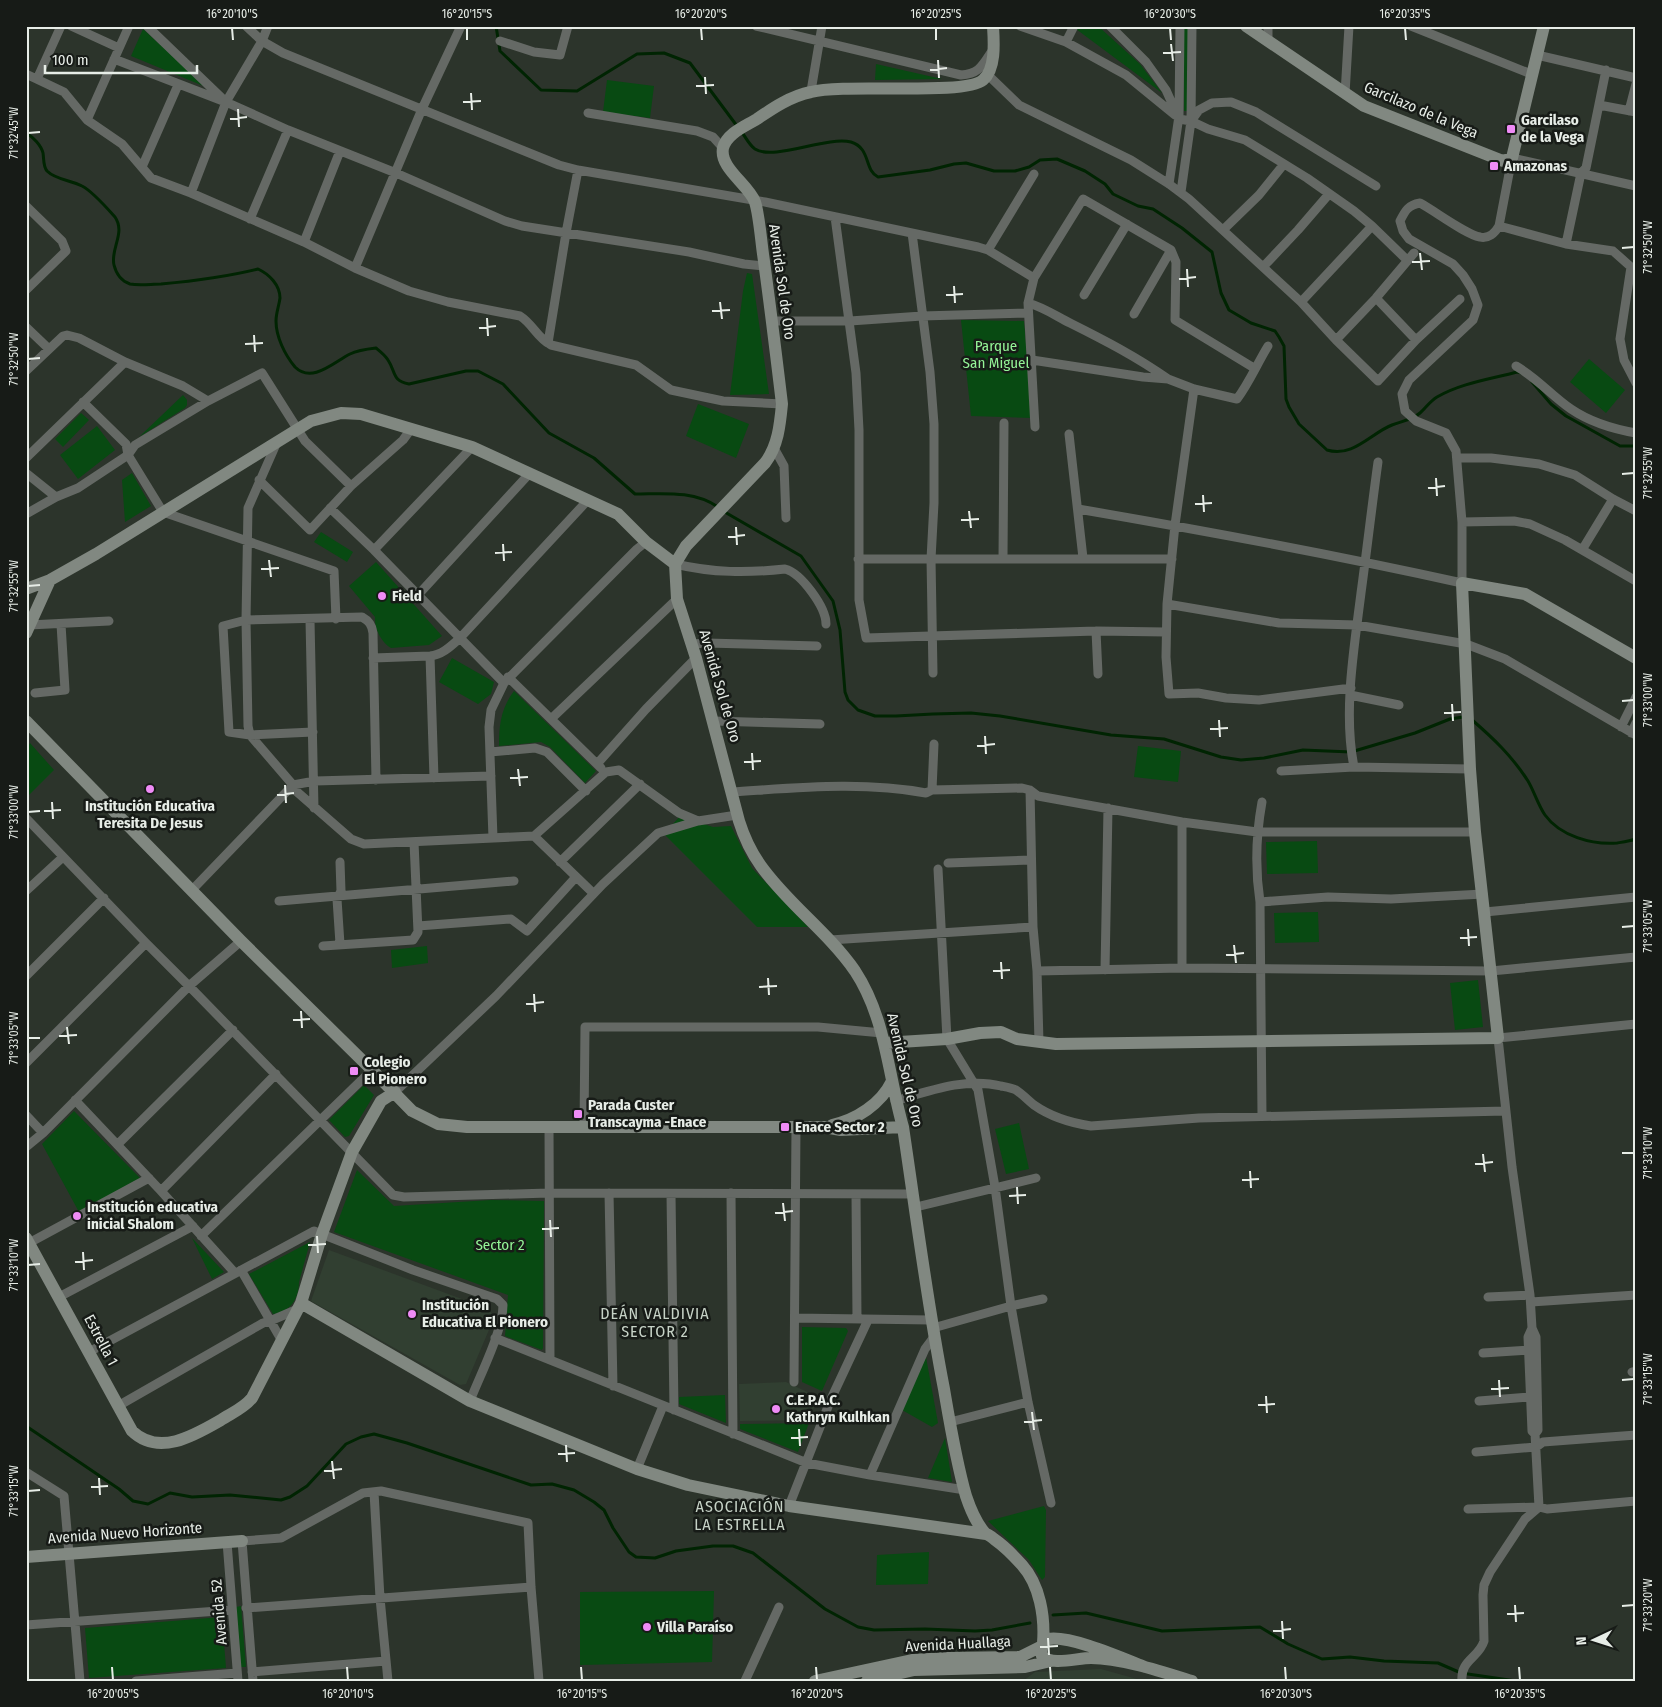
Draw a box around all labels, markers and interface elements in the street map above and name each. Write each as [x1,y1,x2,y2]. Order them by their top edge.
text: 16°20'10"S [206,7,258,21]
text: 16°20'15"S [442,7,492,21]
text: 16°20'20"S [675,7,727,21]
text: 16°20'25"S [911,7,962,21]
text: 16°20'30"S [1144,7,1196,21]
text: 16°20'35"S [1379,7,1431,21]
scale bar [45,42,198,74]
text: 100 m [52,51,89,69]
street label: Garcilazo de la Vega [1361,78,1481,142]
text: 71°32'45"W [7,107,21,159]
place label: Garcilaso de la Vega [1521,111,1585,146]
marker: Garcilaso de la Vega [1505,123,1517,135]
place label: Amazonas [1503,157,1567,175]
marker: Amazonas [1488,160,1500,172]
text: 71°32'50"W [1641,220,1655,274]
street label: Avenida Sol de Oro [765,223,799,341]
text: 71°32'50"W [7,332,21,386]
park label: Parque San Miguel [963,337,1029,372]
text: 71°32'55"W [1641,447,1655,499]
text: 71°32'55"W [7,560,21,612]
place label: Field [392,587,422,605]
marker: Field [376,590,388,602]
street label: Avenida Sol de Oro [695,628,745,745]
text: 71°33'00"W [1641,673,1655,727]
marker: Institución Educativa Teresita De Jesus [144,783,156,795]
text: 71°33'00"W [7,785,21,839]
place label: Institución Educativa Teresita De Jesus [85,797,216,832]
text: 71°33'05"W [1641,899,1655,953]
text: 71°33'05"W [7,1011,21,1065]
street label: Avenida Sol de Oro [883,1011,927,1129]
place label: Colegio El Pionero [364,1053,427,1088]
marker: Colegio El Pionero [348,1065,360,1077]
place label: Parada Custer Transcayma -Enace [588,1096,707,1131]
marker: Parada Custer Transcayma -Enace [572,1108,584,1120]
place label: Enace Sector 2 [795,1118,885,1136]
marker: Enace Sector 2 [779,1121,791,1133]
text: 71°33'10"W [1641,1127,1655,1179]
place label: Institución educativa inicial Shalom [87,1198,218,1233]
marker: Institución educativa inicial Shalom [71,1210,83,1222]
park label: Sector 2 [475,1236,525,1254]
text: 71°33'10"W [7,1239,21,1291]
place label: Institución Educativa El Pionero [422,1296,548,1331]
district label: DEÁN VALDIVIA SECTOR 2 [600,1304,710,1341]
marker: Institución Educativa El Pionero [406,1308,418,1320]
street label: Estrella 1 [80,1311,122,1369]
text: 71°33'15"W [1641,1353,1655,1405]
place label: C.E.P.A.C. Kathryn Kulhkan [786,1391,890,1426]
marker: C.E.P.A.C. Kathryn Kulhkan [770,1403,782,1415]
text: 71°33'15"W [7,1465,21,1517]
district label: ASOCIACIÓN LA ESTRELLA [694,1497,786,1534]
street label: Avenida Nuevo Horizonte [47,1519,203,1547]
street label: Avenida 52 [207,1578,231,1646]
text: 71°33'20"W [1641,1578,1655,1632]
north arrow [1570,1614,1620,1664]
place label: Villa Paraíso [656,1618,733,1636]
marker: Villa Paraíso [641,1621,653,1633]
street label: Avenida Huallaga [905,1632,1011,1656]
text: N [1573,1636,1590,1646]
text: 16°20'05"S [87,1687,139,1701]
text: 16°20'10"S [322,1687,374,1701]
text: 16°20'15"S [557,1687,607,1701]
text: 16°20'20"S [791,1687,843,1701]
text: 16°20'25"S [1026,1687,1077,1701]
text: 16°20'30"S [1260,1687,1312,1701]
text: 16°20'35"S [1494,1687,1546,1701]

